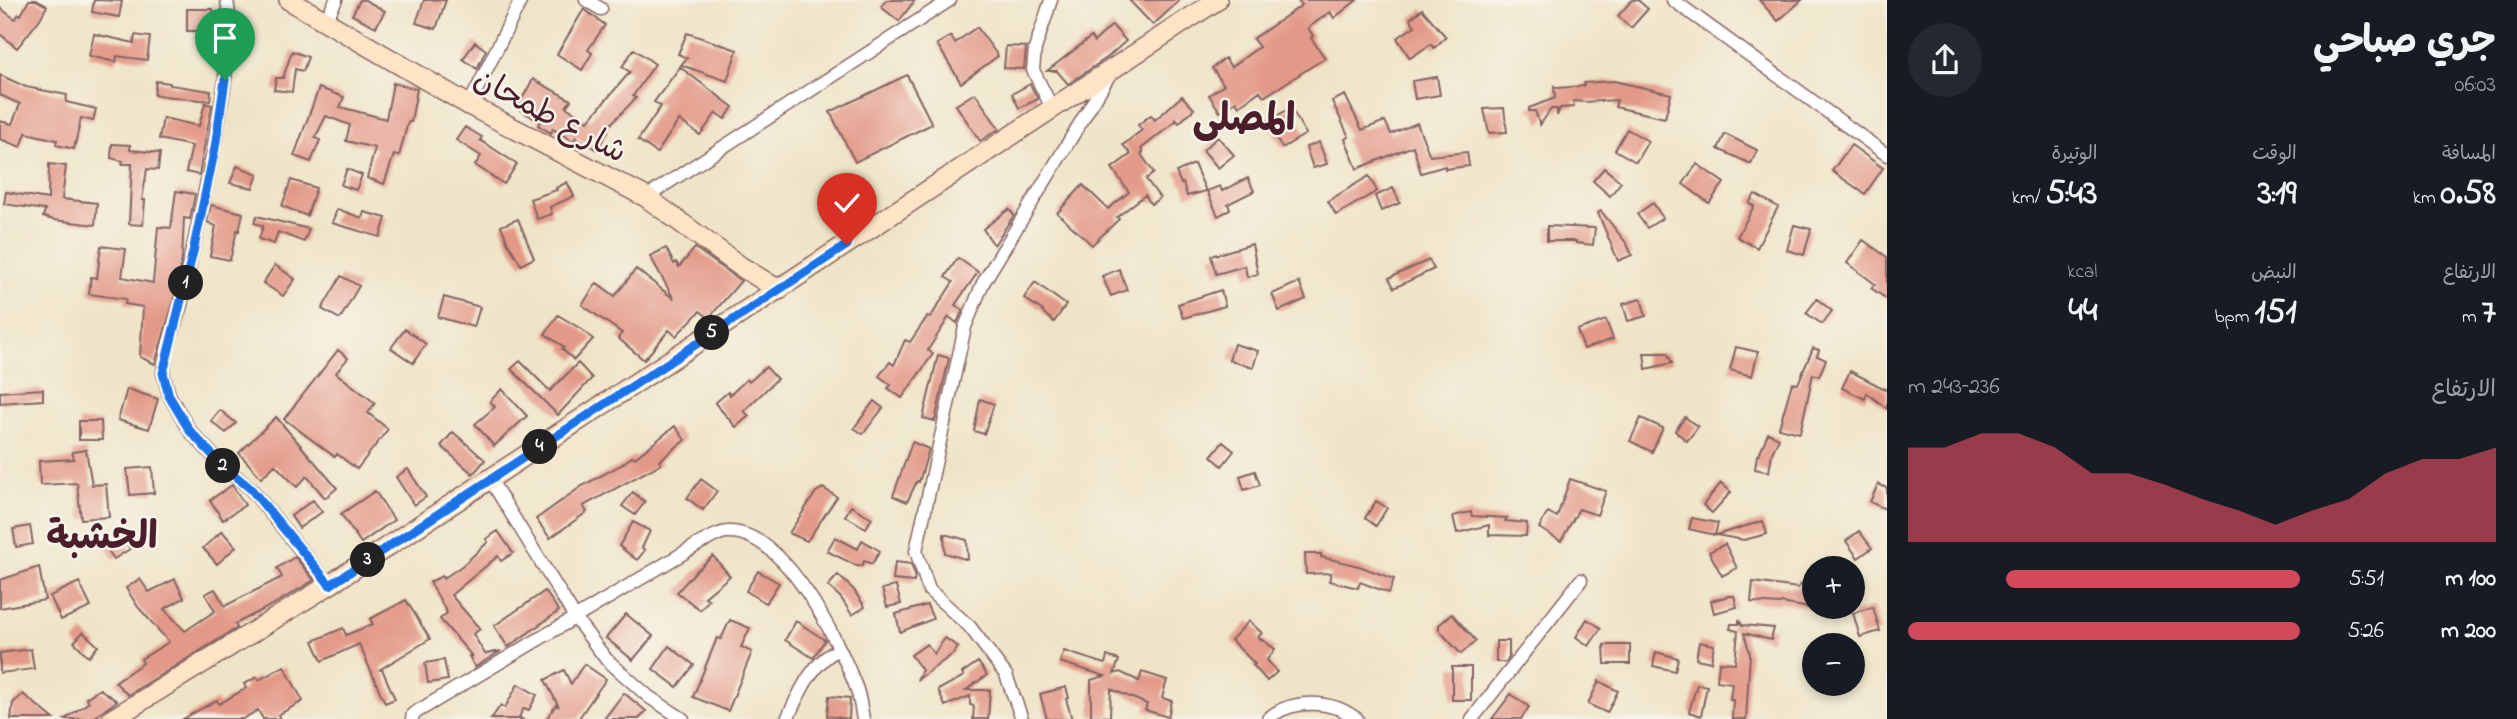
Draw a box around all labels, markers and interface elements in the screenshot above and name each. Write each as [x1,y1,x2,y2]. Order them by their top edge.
pin [195,8,255,80]
text: جري صباحي [2313,15,2496,71]
icon: arrive [206,19,244,57]
button: share [1908,23,1982,97]
street label: شارع طمحان [464,57,635,177]
text: 06:03 [2455,69,2496,102]
district label: المصلى [1192,93,1296,149]
text: الوتيرة [2051,141,2097,168]
text: الوقت [2252,141,2297,168]
text: المسافة [2442,141,2496,168]
text: 5:43 [2045,169,2097,220]
text: 3:19 [2258,169,2297,220]
text: 0.58 [2441,169,2496,220]
pin [817,173,877,245]
icon: check [828,184,866,222]
text: /km [2012,185,2045,212]
text: km [2413,185,2441,212]
text: kcal [2067,259,2097,286]
text: النبض [2251,260,2297,287]
text: الارتفاع [2443,260,2496,287]
pin: 1 [168,266,204,300]
text: 1 [182,269,189,296]
text: 44 [2069,286,2097,337]
text: 151 [2254,288,2297,339]
text: 7 [2482,288,2496,339]
text: bpm [2215,304,2254,331]
text: m [2462,304,2482,331]
pin: 5 [694,316,730,350]
text: 5 [706,319,717,346]
text: 236–243 m [1908,371,2000,404]
text: الارتفاع [2432,374,2496,407]
pin: 4 [522,430,558,464]
text: 4 [536,433,543,460]
pin: 2 [206,448,241,484]
text: 2 [218,452,227,479]
district label: الخشبة [46,511,158,567]
pin: 3 [350,542,386,578]
text: 3 [364,546,371,573]
map controls [1802,556,1865,696]
button: + [1802,556,1865,619]
text: 5:51 [2348,563,2384,596]
text: 100 m [2445,563,2496,596]
text: 5:26 [2347,615,2384,648]
text: 200 m [2441,615,2496,648]
button: − [1802,633,1865,696]

